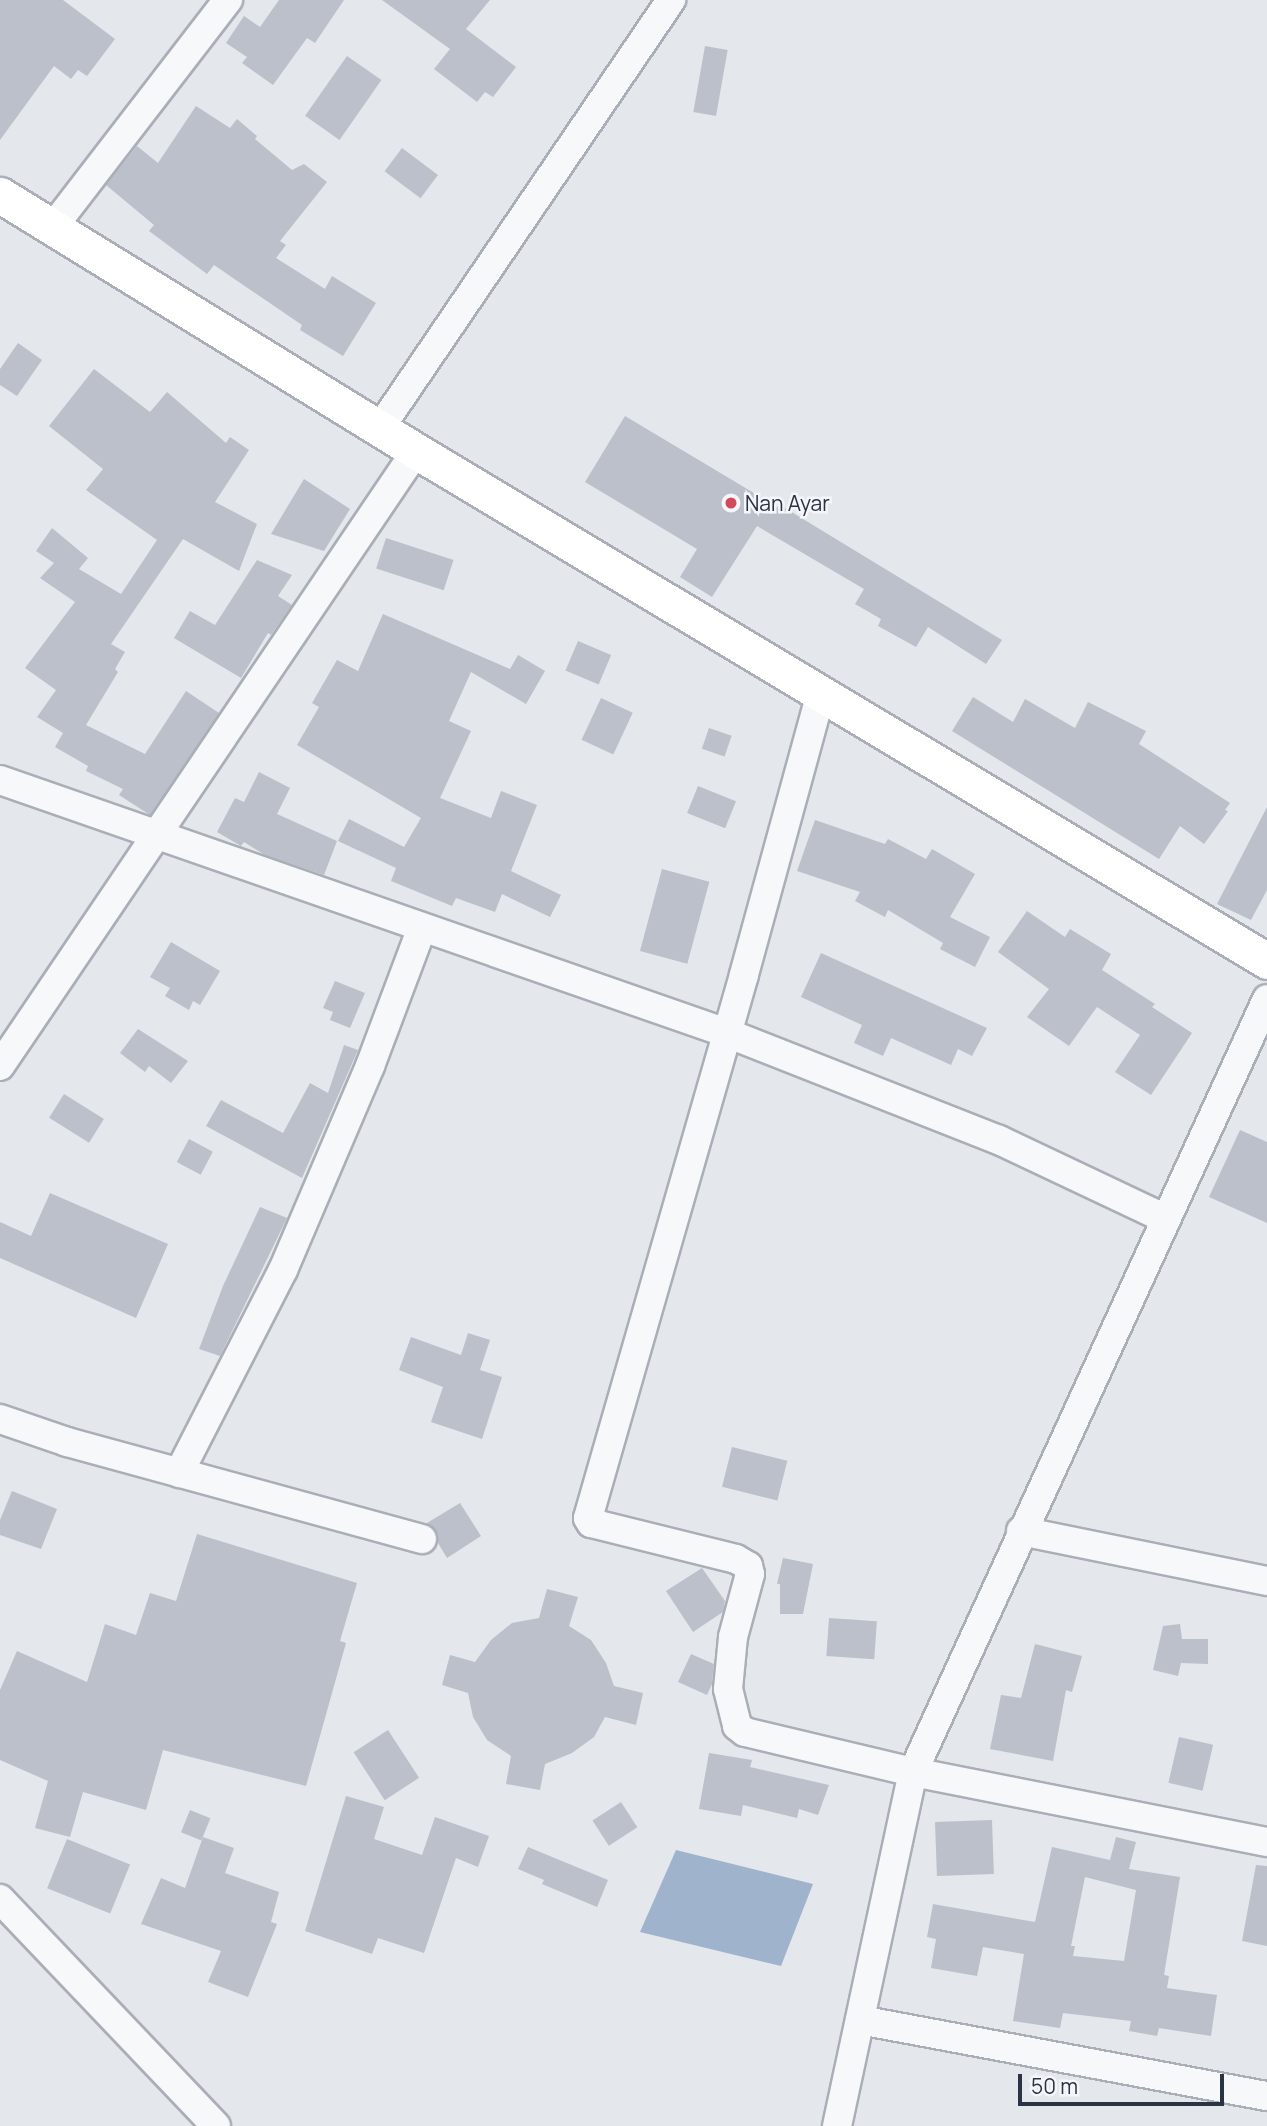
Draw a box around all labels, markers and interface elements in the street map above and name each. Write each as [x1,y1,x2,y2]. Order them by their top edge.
place label: Nan Ayar [745,490,830,516]
marker: Nan Ayar [723,495,739,511]
scale bar [1022,2060,1228,2104]
text: 50 m [1031,2072,1078,2100]

